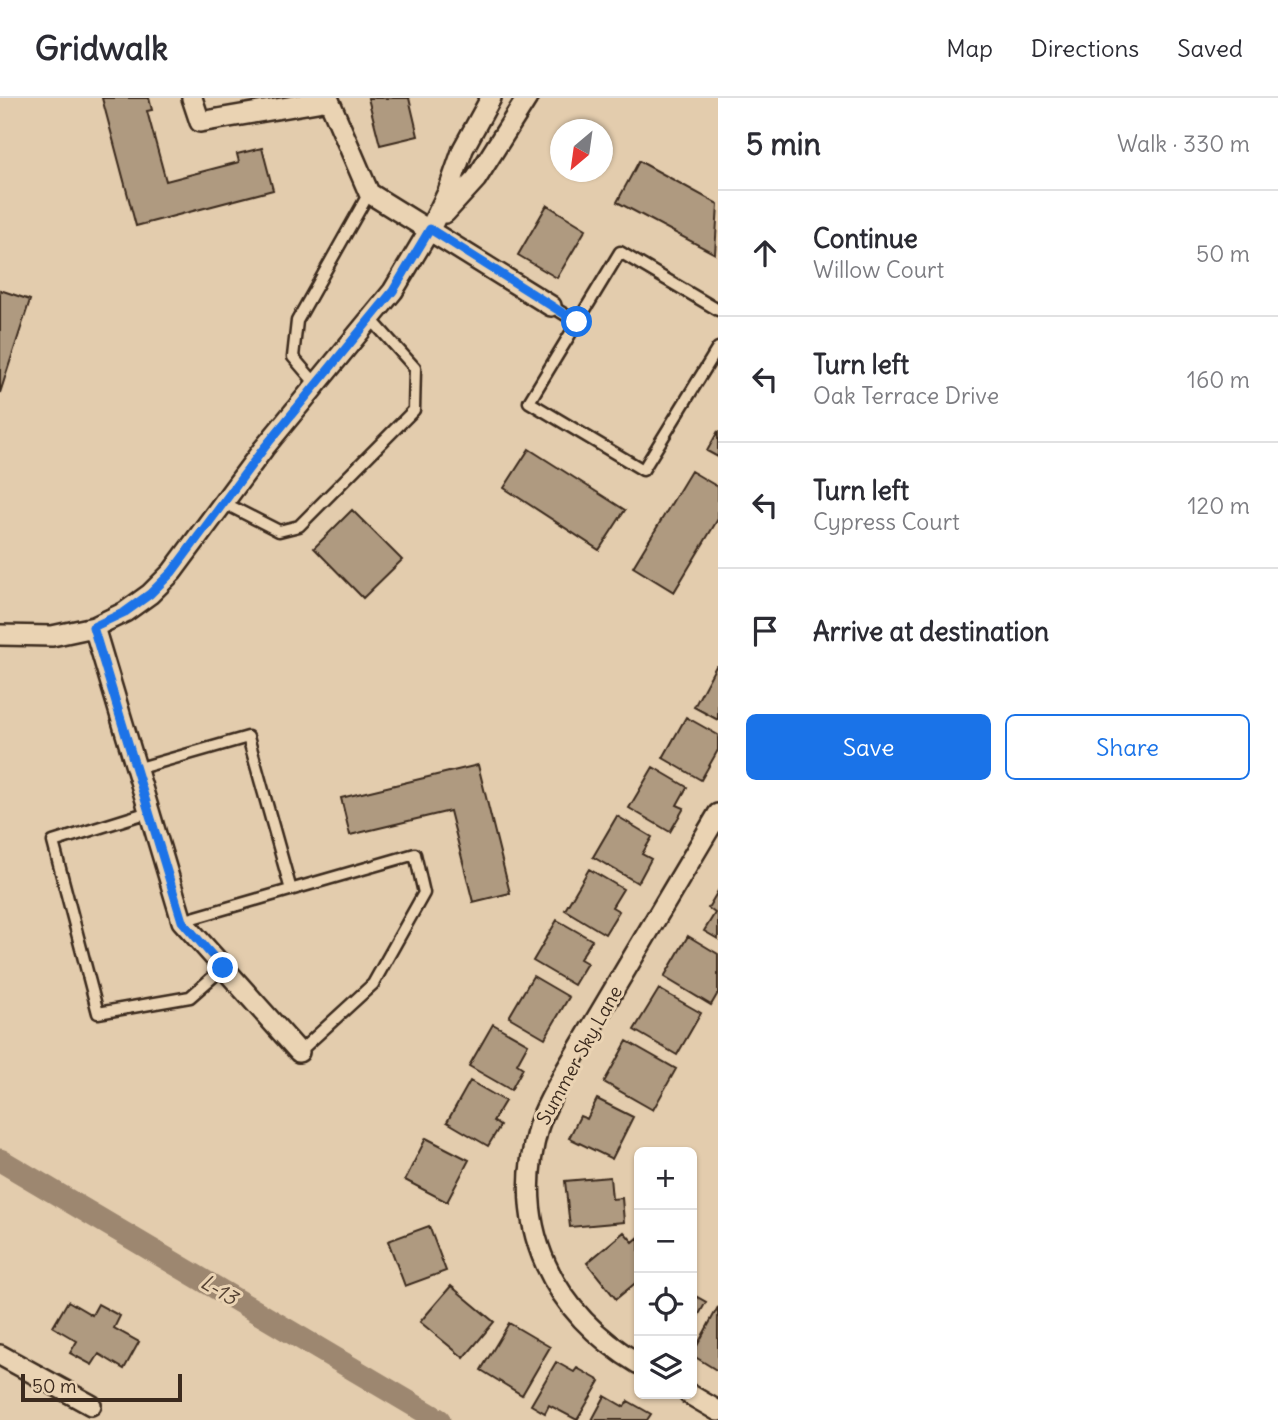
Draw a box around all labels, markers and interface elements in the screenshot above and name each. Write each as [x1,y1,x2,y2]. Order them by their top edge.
text: Gridwalk [35,27,168,69]
text: Map [946,33,993,63]
text: Directions [1031,33,1139,63]
text: Saved [1177,33,1243,63]
north arrow [550,119,613,182]
text: 5 min [746,125,821,163]
text: Walk · 330 m [1117,129,1250,158]
text: Continue [813,222,918,255]
icon: ahead [746,234,784,272]
text: 50 m [1196,239,1250,268]
text: Willow Court [813,255,944,284]
route start [561,306,592,337]
text: Turn left [813,348,909,381]
icon: left [746,360,784,398]
text: 160 m [1187,365,1250,394]
text: Oak Terrace Drive [813,381,999,410]
text: Turn left [813,474,909,507]
icon: left [746,486,784,524]
text: 120 m [1187,491,1250,520]
text: Cypress Court [813,507,960,536]
icon: arrive [746,612,784,650]
text: Arrive at destination [813,615,1049,648]
button: Save [746,714,991,780]
button: Share [1005,714,1250,780]
route end [207,952,238,983]
street label: Summer Sky Lane [531,981,627,1129]
map controls [634,1147,697,1399]
button: + [634,1147,697,1210]
button: − [634,1210,697,1273]
water label: L-13 [196,1268,244,1312]
button: locate [634,1273,697,1336]
button: layers [634,1336,697,1399]
scale bar [21,1371,182,1403]
text: 50 m [32,1374,77,1398]

